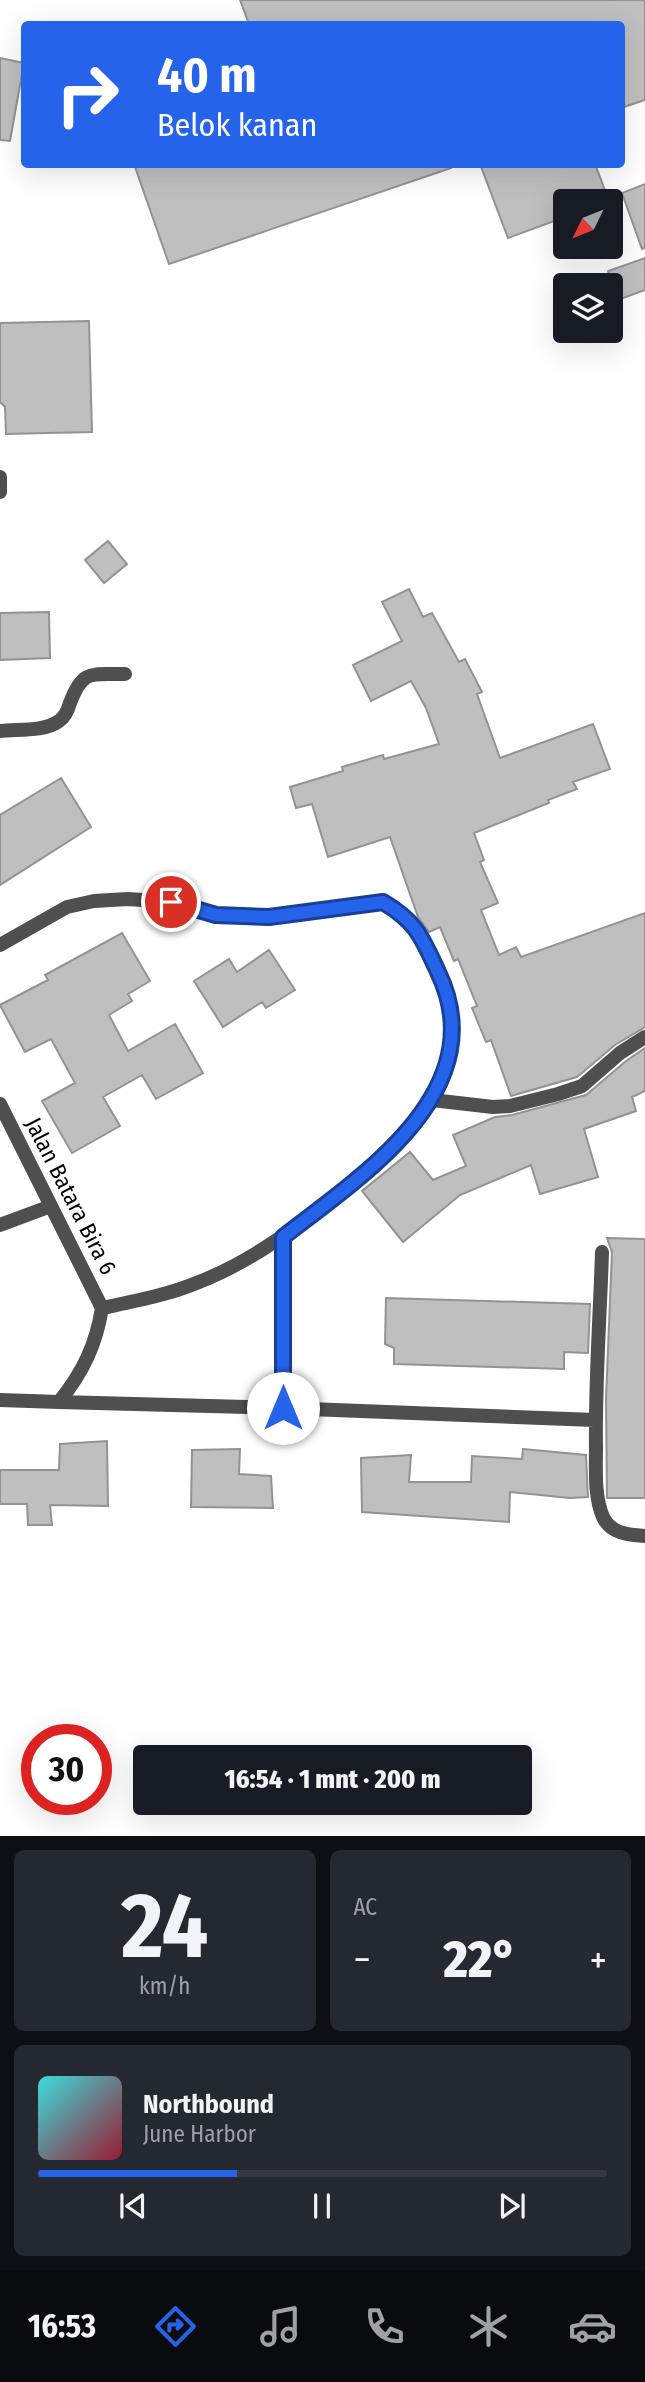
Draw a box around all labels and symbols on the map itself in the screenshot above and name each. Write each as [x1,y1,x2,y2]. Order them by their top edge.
north arrow [553,189,623,259]
pin [141,872,201,932]
street label: Jalan Batara Bira 6 [19,1113,123,1279]
position arrow [246,1371,320,1445]
speed limit sign: 30 [21,1724,112,1815]

